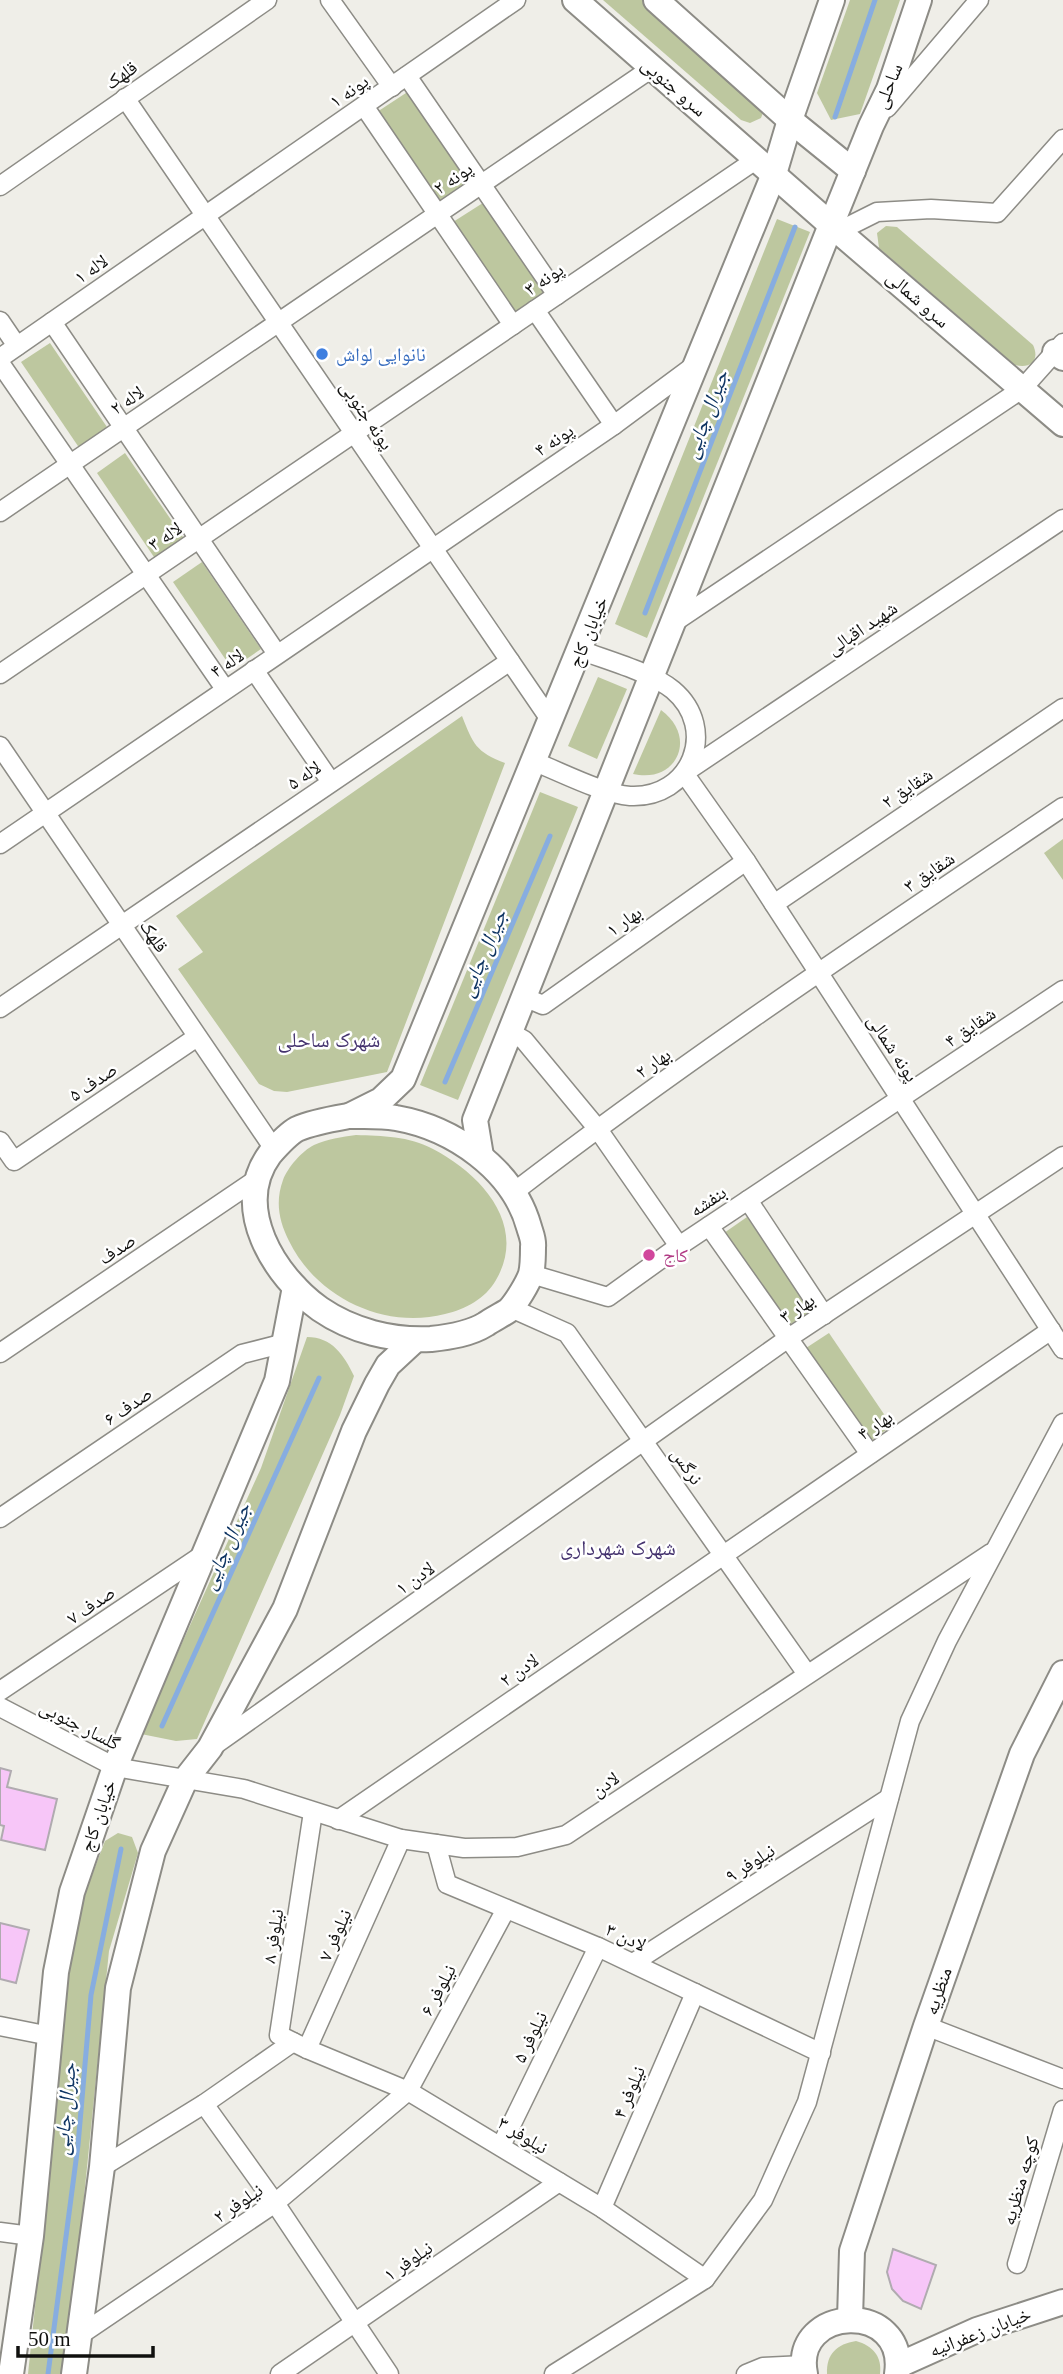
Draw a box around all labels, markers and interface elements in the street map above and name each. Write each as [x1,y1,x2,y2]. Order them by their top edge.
street label: سرو جنوبی [637,53,711,121]
street label: قلهک [101,56,142,94]
street label: ساحلی [869,60,907,112]
street label: پونه ۱ [326,70,373,113]
street label: پونه ۲ [430,157,477,200]
street label: لاله ۱ [70,250,112,288]
street label: پونه ۳ [521,258,568,301]
street label: سرو شمالی [882,266,954,333]
place label: نانوایی لواش [336,344,426,366]
marker: نانوایی لواش [314,346,330,362]
water label: جیرال چایی [678,366,735,462]
street label: پونه جنوبی [335,376,398,454]
street label: لاله ۲ [106,381,148,419]
street label: پونه ۴ [531,419,578,462]
street label: لاله ۳ [144,517,186,555]
street label: خیابان کاج [564,594,613,671]
street label: شهید اقبالی [823,597,902,660]
street label: لاله ۴ [206,644,248,682]
street label: لاله ۵ [283,756,325,794]
street label: شقایق ۲ [878,763,937,813]
street label: شقایق ۳ [900,847,959,897]
street label: بهار ۱ [602,902,646,941]
water label: جیرال چایی [454,905,513,1001]
street label: قلهک [135,916,172,957]
street label: شقایق ۴ [941,1002,1000,1052]
street label: پونه شمالی [862,1010,923,1086]
district label: شهرک ساحلی [278,1028,380,1053]
street label: بهار ۲ [631,1044,675,1083]
street label: صدف ۵ [65,1058,121,1106]
street label: بنفشه [686,1181,730,1221]
street label: صدف [95,1229,139,1269]
place label: کاج [663,1245,688,1267]
marker: کاج [641,1247,657,1263]
street label: بهار ۳ [775,1289,819,1328]
street label: صدف ۶ [100,1382,156,1430]
street label: بهار ۴ [853,1406,897,1445]
street label: نرگس [666,1444,707,1489]
water label: جیرال چایی [196,1498,257,1594]
district label: شهرک شهرداری [560,1536,676,1560]
street label: لادن ۱ [392,1557,439,1600]
street label: صدف ۷ [63,1581,119,1629]
street label: لادن ۲ [496,1649,543,1692]
street label: گلسار جنوبی [36,1696,124,1755]
street label: لادن [587,1767,623,1802]
street label: خیابان کاج [76,1777,121,1855]
street label: نیلوفر ۹ [721,1839,779,1888]
street label: نیلوفر ۷ [314,1906,357,1965]
street label: نیلوفر ۸ [258,1907,289,1965]
street label: لادن ۳ [602,1919,650,1956]
street label: نیلوفر ۶ [416,1961,461,2019]
street label: منظریه [920,1964,957,2018]
street label: نیلوفر ۵ [509,2008,552,2067]
water label: جیرال چایی [49,2061,82,2156]
street label: نیلوفر ۴ [609,2063,650,2122]
street label: نیلوفر ۳ [494,2112,552,2159]
street label: کوچه منظریه [997,2134,1044,2228]
street label: نیلوفر ۲ [210,2179,267,2228]
street label: نیلوفر ۱ [380,2237,437,2286]
street label: خیابان زعفرانیه [926,2303,1034,2362]
scale bar [18,2314,152,2358]
text: 50 m [28,2327,71,2351]

